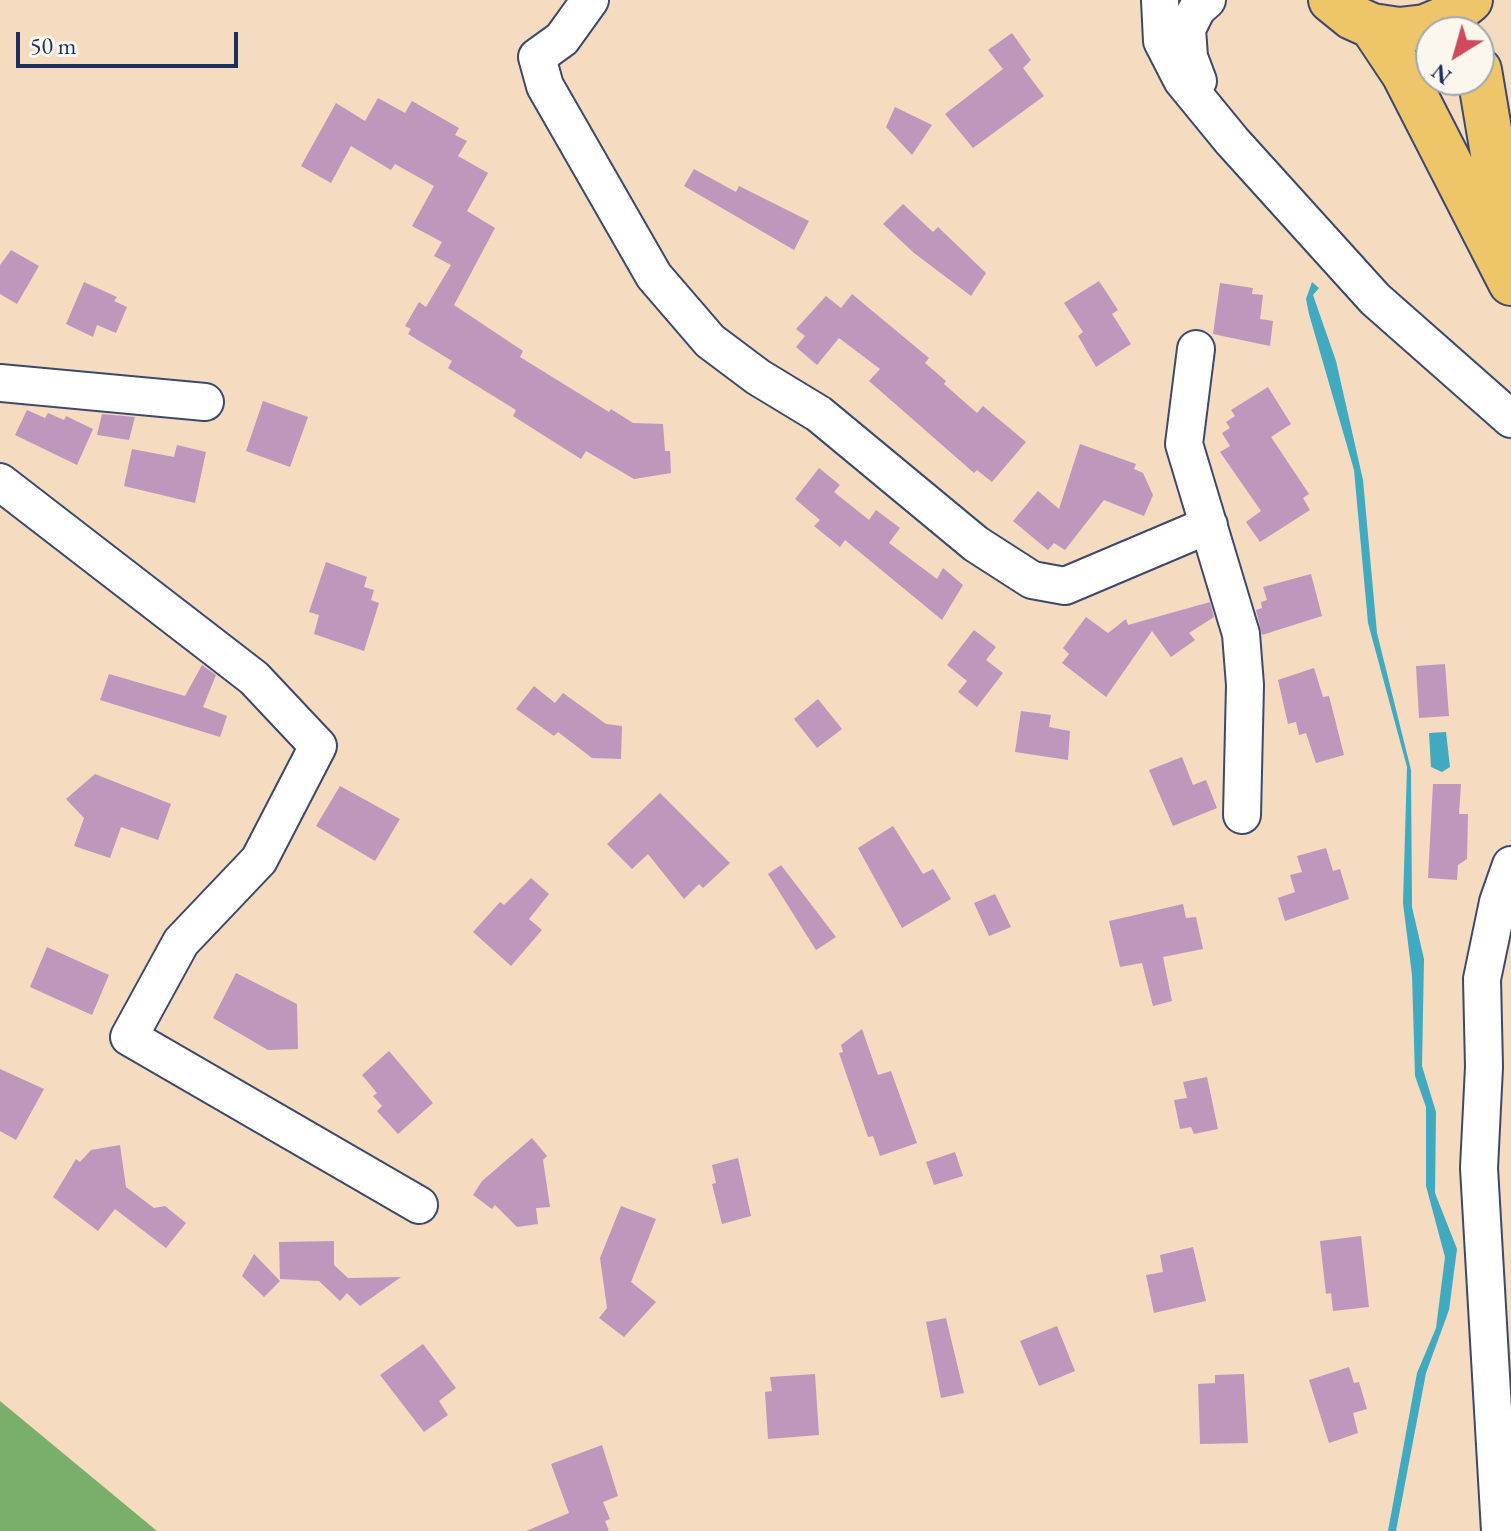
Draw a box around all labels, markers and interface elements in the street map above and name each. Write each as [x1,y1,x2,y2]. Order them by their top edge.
scale bar [20,16,242,66]
north arrow [1415,16,1495,96]
text: 50 m [30,30,77,61]
text: N [1426,57,1457,91]

